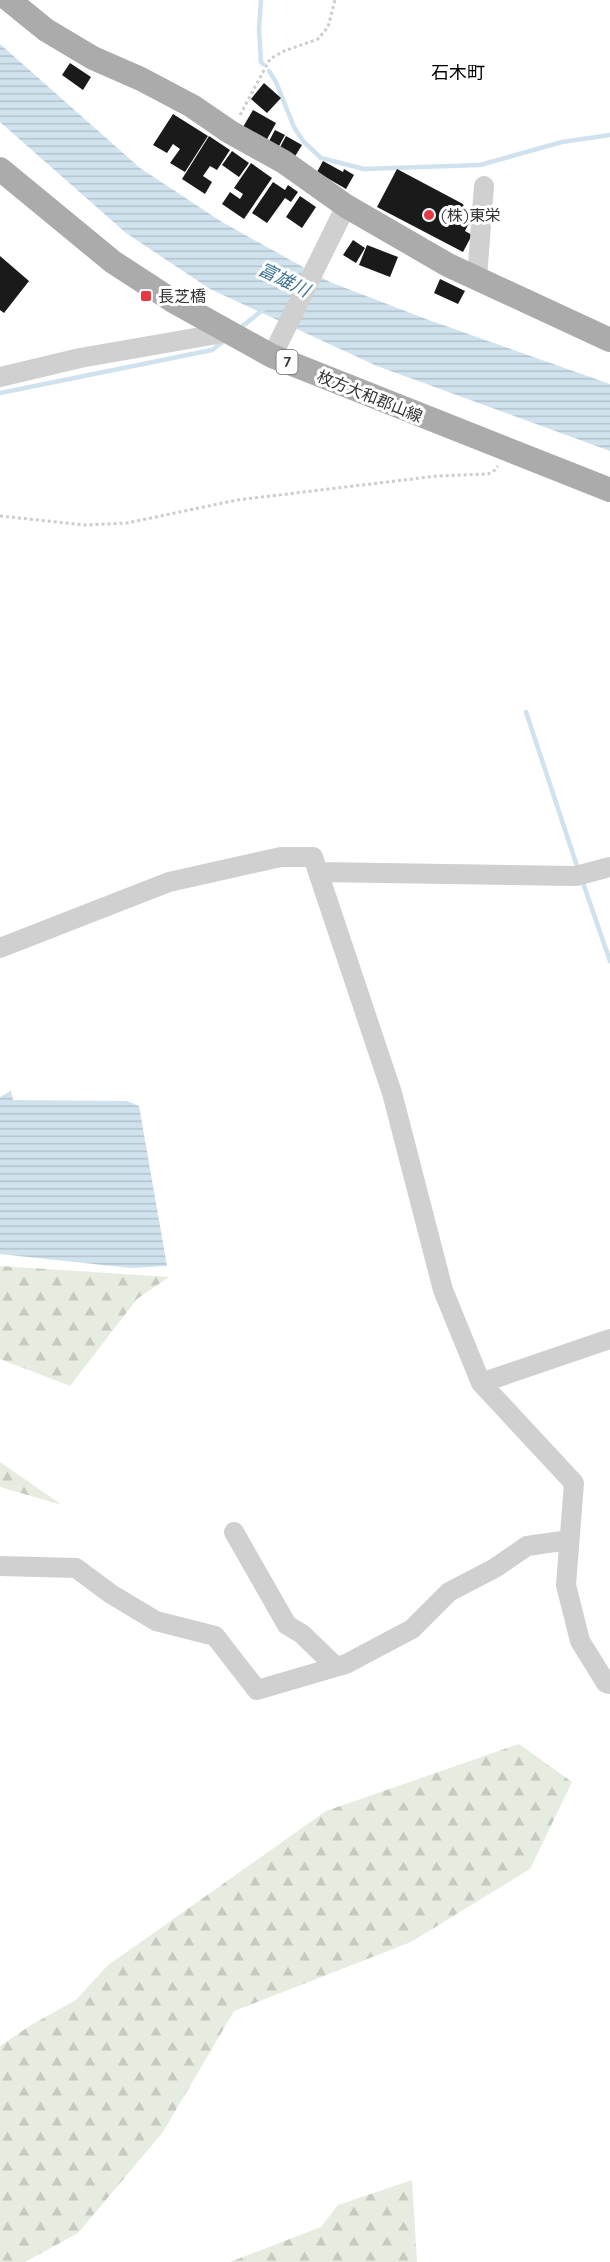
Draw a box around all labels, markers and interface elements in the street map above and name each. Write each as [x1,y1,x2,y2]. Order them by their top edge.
district label: 石木町 [431,61,485,84]
place label: (株)東栄 [441,205,501,225]
marker: (株)東栄 [422,208,436,222]
water label: 富雄川 [255,257,315,303]
place label: 長芝橋 [158,286,206,306]
marker: 長芝橋 [139,289,153,303]
road number: 7 [276,350,298,374]
street label: 枚方大和郡山線 [314,366,426,426]

